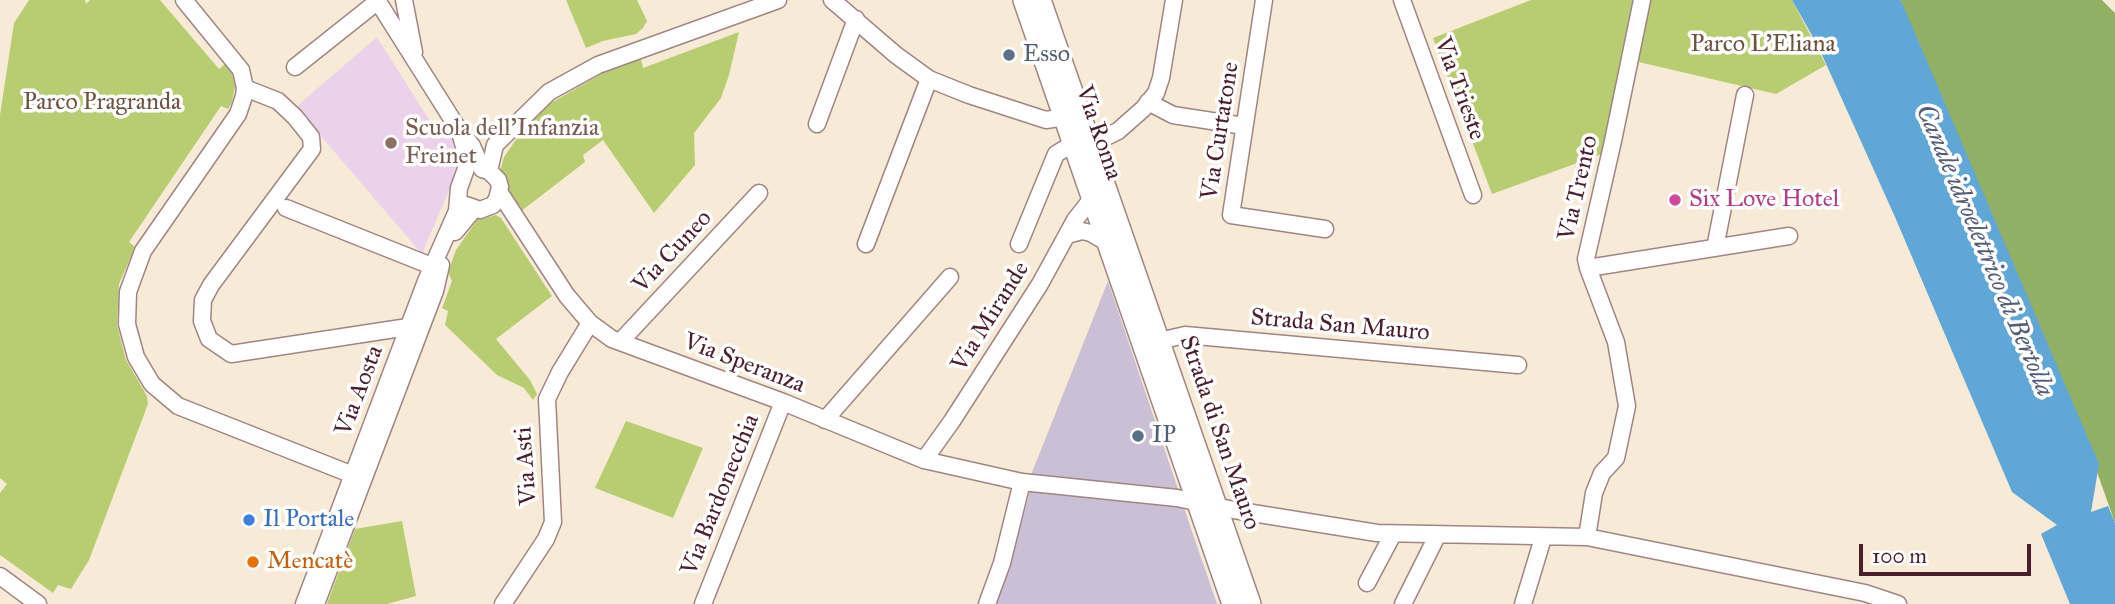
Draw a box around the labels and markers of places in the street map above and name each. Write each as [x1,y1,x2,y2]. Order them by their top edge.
place label: Esso [1023,41,1070,69]
marker: Esso [1001,47,1017,63]
place label: Scuola dell'Infanzia Freinet [405,115,599,171]
marker: Scuola dell'Infanzia Freinet [383,135,399,151]
place label: Six Love Hotel [1689,186,1839,214]
marker: Six Love Hotel [1667,192,1683,208]
place label: IP [1152,422,1176,450]
marker: IP [1130,428,1146,444]
place label: Il Portale [263,506,354,534]
marker: Il Portale [241,512,257,528]
place label: Mencatè [267,548,353,576]
marker: Mencatè [245,554,261,570]

